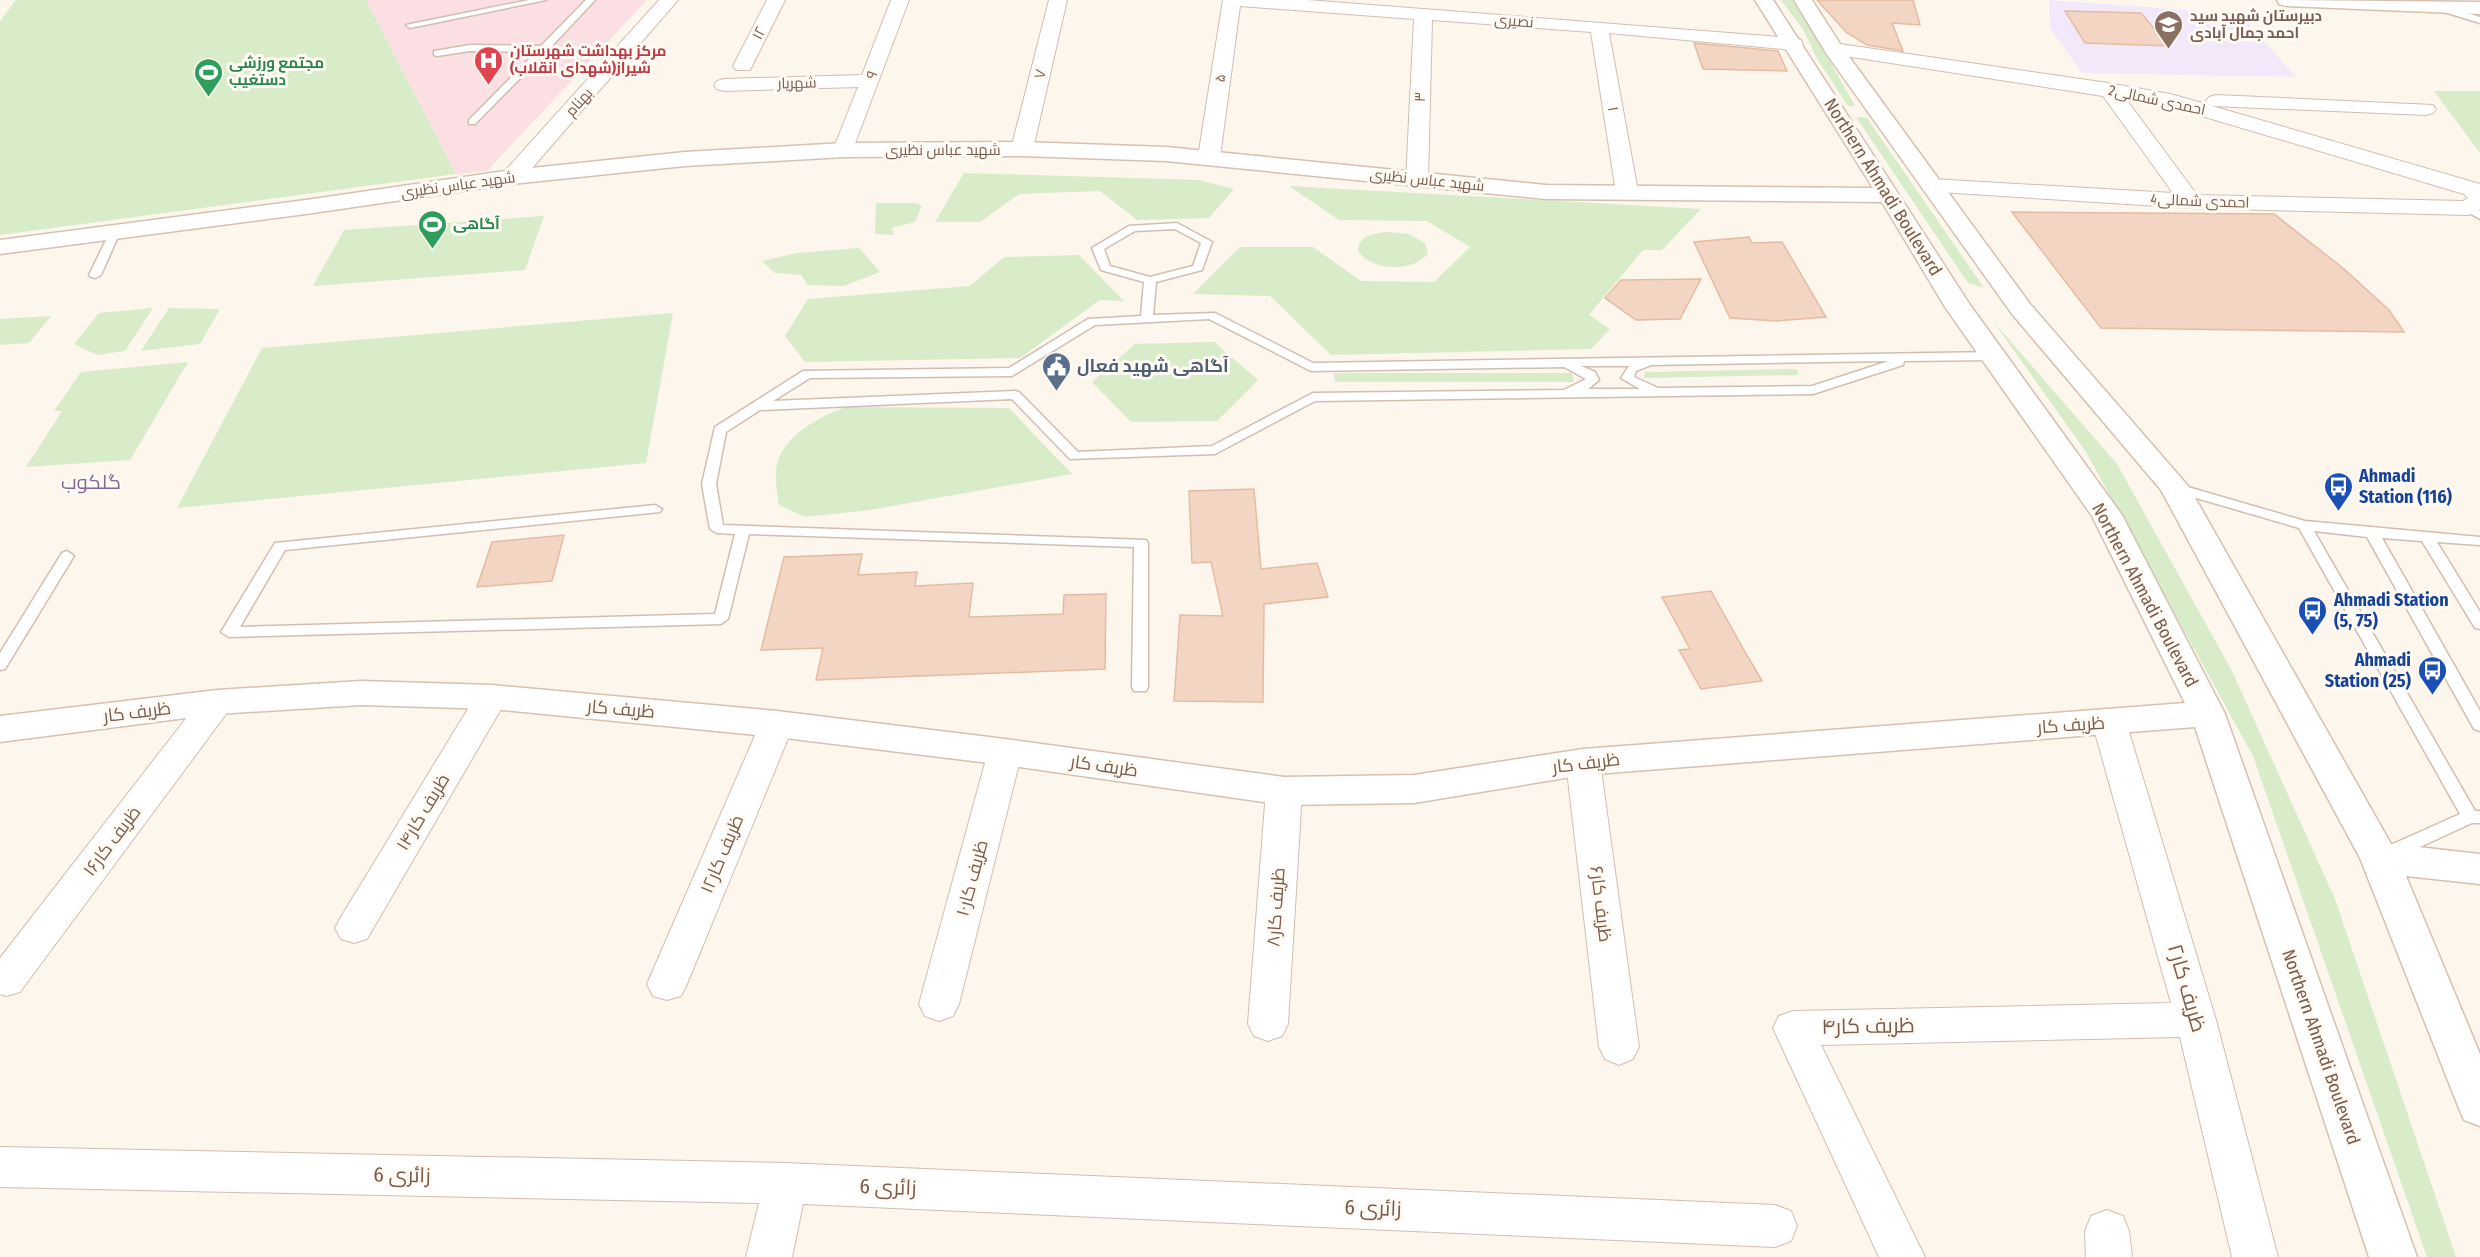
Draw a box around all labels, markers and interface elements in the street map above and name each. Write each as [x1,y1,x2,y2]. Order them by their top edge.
place label: دبیرستان شهید سید احمد جمال آبادی [2190,7,2322,42]
school or university icon: دبیرستان شهید سید احمد جمال آبادی [2153,9,2185,51]
street label: نصیری [1494,11,1534,32]
street label: ۱۲ [748,23,770,43]
place label: مرکز بهداشت شهرستان شیراز(شهدای انقلاب) [510,42,666,77]
hospital icon: مرکز بهداشت شهرستان شیراز(شهدای انقلاب) [473,44,505,86]
place label: مجتمع ورزشی دستغیب [229,54,324,89]
sports icon: مجتمع ورزشی دستغیب [192,56,224,98]
street label: ۷ [1030,67,1050,81]
street label: ۹ [862,68,882,82]
street label: ۵ [1211,73,1229,83]
street label: شهریار [776,74,817,93]
street label: 2احمدی شمالی [2107,81,2207,120]
street label: بهنام [562,84,597,121]
street label: ۳ [1411,92,1429,102]
street label: Northern Ahmadi Boulevard [1819,94,1947,280]
street label: ۱ [1604,105,1622,113]
street label: شهید عباس نظیری [885,141,1001,160]
street label: شهید عباس نظیری [1369,165,1485,196]
street label: شهید عباس نظیری [400,168,516,203]
street label: 4احمدی شمالی [2150,190,2250,213]
sports icon: آگاهی [416,208,448,250]
place label: آگاهی [453,215,500,233]
public building icon: آگاهی شهید فعال [1040,350,1072,392]
place label: آگاهی شهید فعال [1077,355,1229,377]
place label: Ahmadi Station (116) [2358,465,2453,508]
district label: گلکوب [61,470,121,494]
bus stop icon: Ahmadi Station (116) [2322,470,2354,512]
street label: Northern Ahmadi Boulevard [2087,499,2203,691]
place label: Ahmadi Station (5, 75) [2333,589,2449,632]
bus stop icon: Ahmadi Station (5, 75) [2297,594,2329,636]
place label: Ahmadi Station (25) [2325,649,2412,692]
bus stop icon: Ahmadi Station (25) [2416,654,2448,696]
street label: ظریف کار [585,695,656,723]
street label: ظریف کار [101,697,172,727]
street label: ظریف کار [2035,712,2106,738]
street label: ظریف کار [1550,748,1621,778]
street label: ظریف کار [1068,750,1139,782]
street label: ظریف کار۱۴ [392,770,454,854]
street label: ظریف کار۱۶ [78,802,146,880]
street label: ظریف کار۱۲ [696,811,748,897]
street label: ظریف کار۱۰ [951,837,993,919]
street label: ظریف کار۶ [1585,865,1617,943]
street label: ظریف کار۸ [1262,867,1290,947]
street label: ۲ظریف کار [2162,941,2212,1035]
street label: Northern Ahmadi Boulevard [2277,946,2365,1148]
street label: ظریف کار۴ [1821,1012,1915,1040]
street label: 6 زائری [373,1162,431,1188]
street label: 6 زائری [859,1173,917,1201]
street label: 6 زائری [1344,1194,1402,1222]

